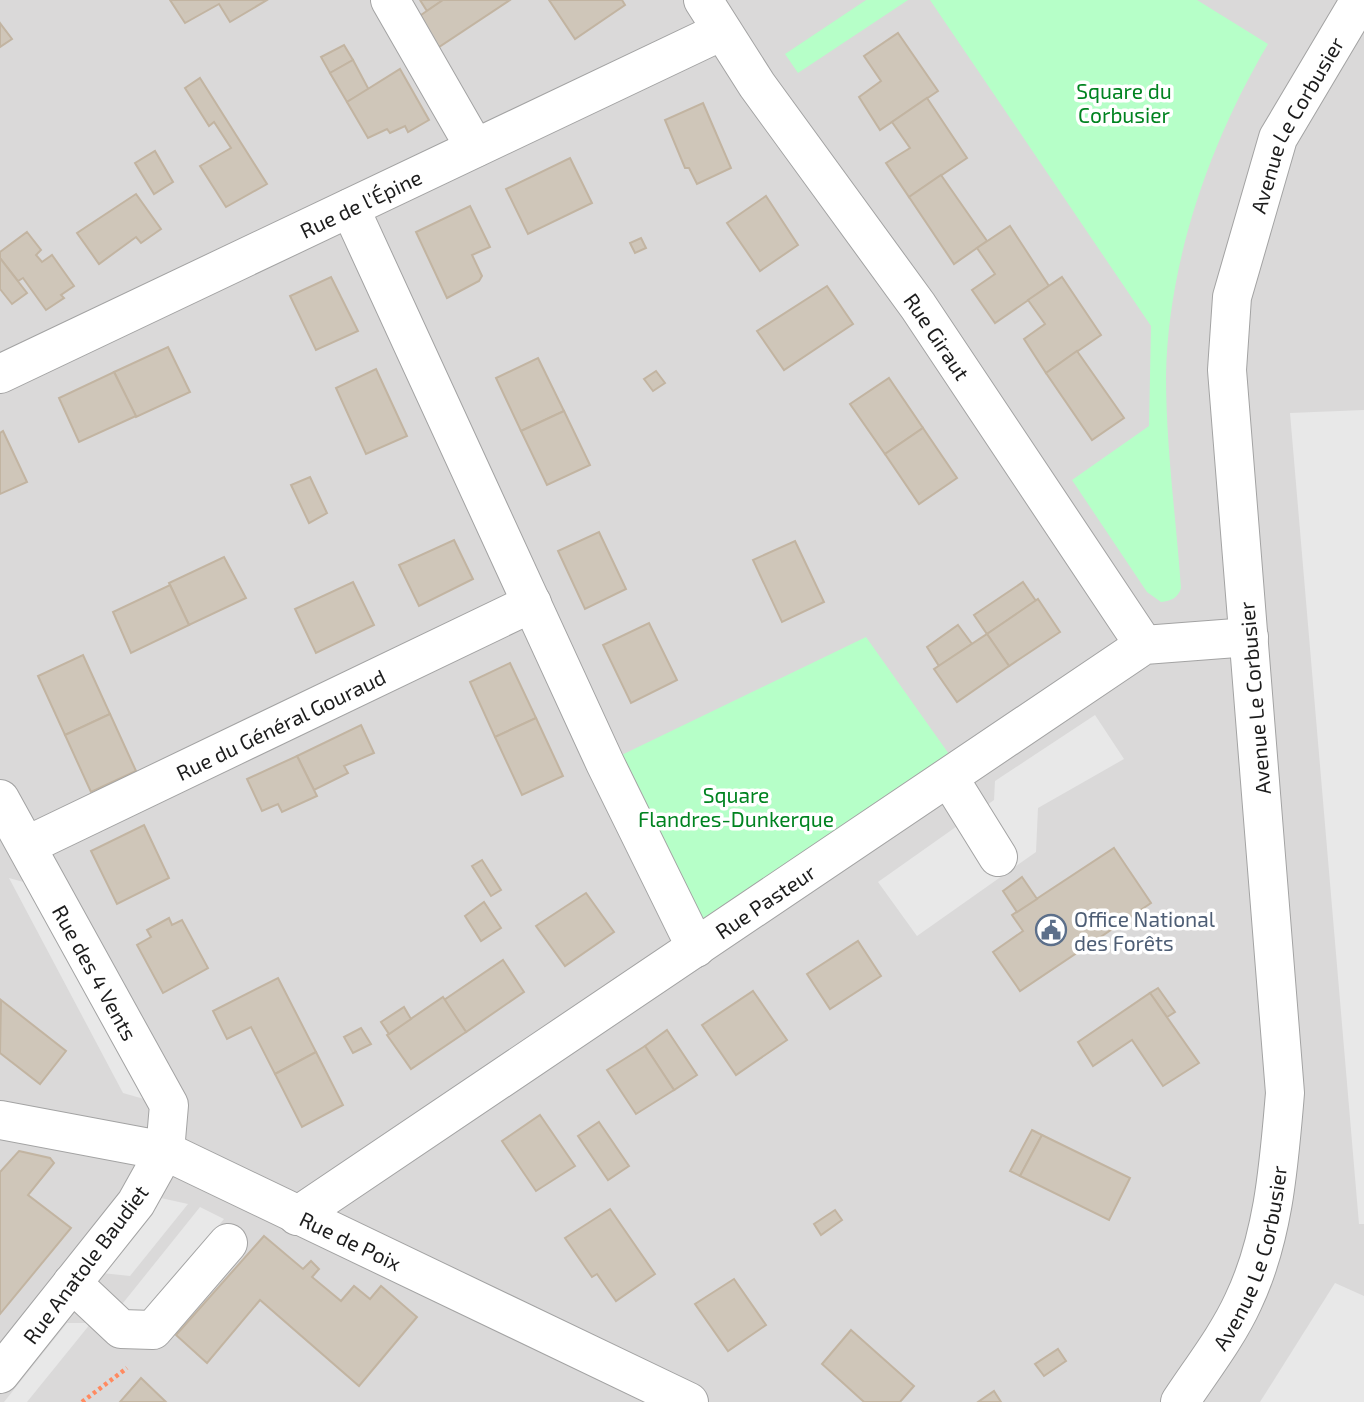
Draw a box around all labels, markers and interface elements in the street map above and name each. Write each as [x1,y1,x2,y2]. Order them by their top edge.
street label: Avenue Le Corbusier [1244,31,1348,216]
park label: Square du Corbusier [1076,78,1172,127]
street label: Rue de l'Épine [295,163,425,242]
street label: Rue Giraut [900,287,976,384]
street label: Avenue Le Corbusier [1233,600,1275,796]
street label: Rue du Général Gouraud [172,663,389,785]
park label: Square Flandres-Dunkerque [638,782,834,831]
street label: Rue Pasteur [710,858,820,943]
street label: Rue des 4 Vents [48,900,143,1044]
place label: Office National des Forêts [1074,906,1216,955]
public building icon: Office National des Forêts [1034,913,1068,947]
street label: Avenue Le Corbusier [1207,1163,1291,1354]
street label: Rue Anatole Baudiet [17,1180,153,1348]
street label: Rue de Poix [296,1205,406,1275]

